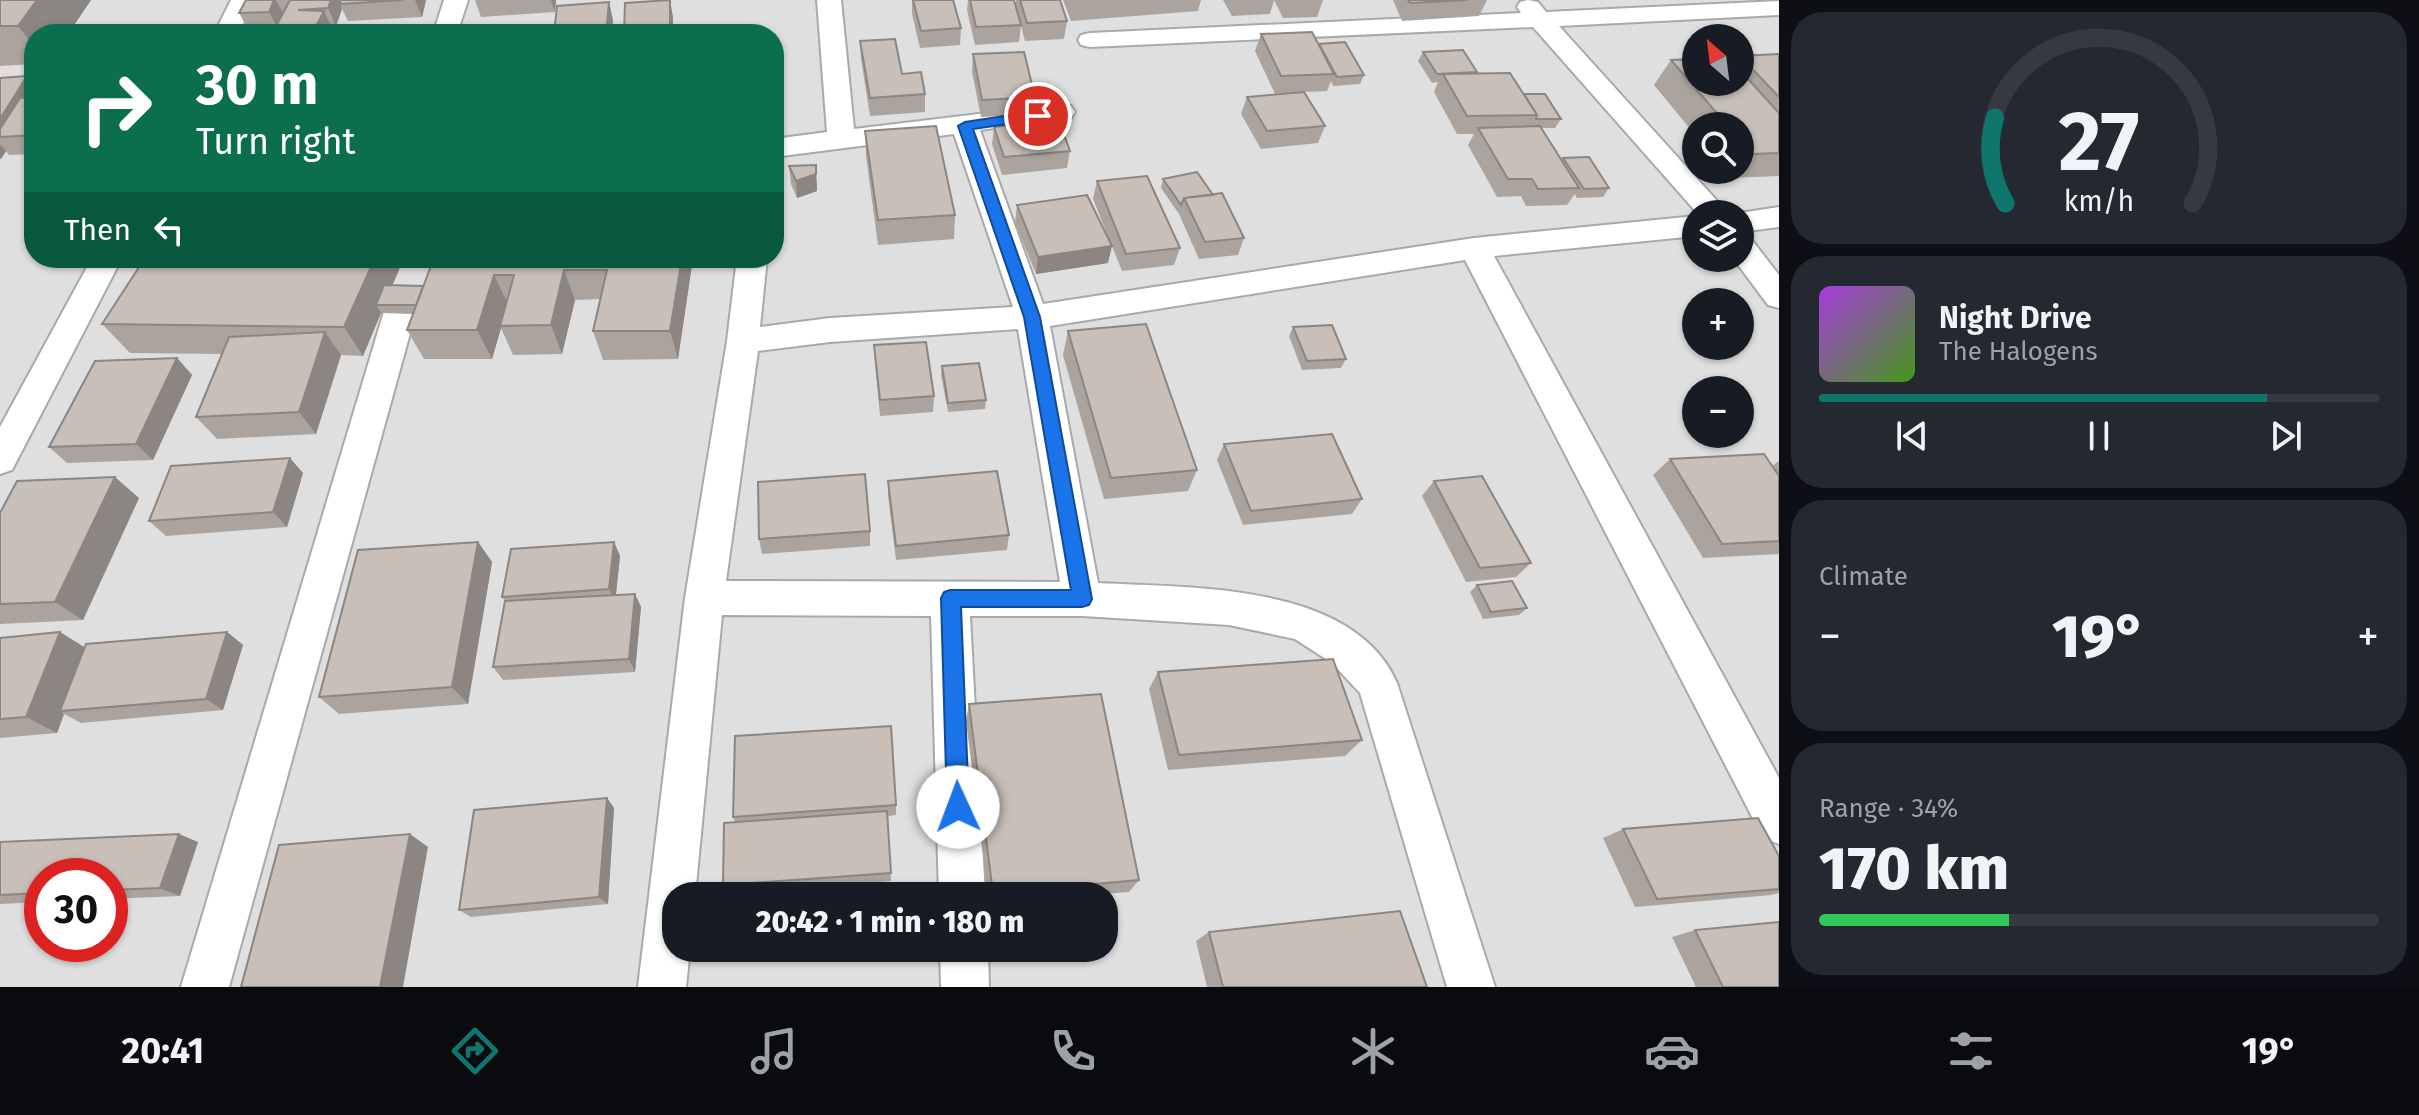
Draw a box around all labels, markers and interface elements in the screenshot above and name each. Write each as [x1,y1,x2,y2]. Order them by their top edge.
north arrow [1682,24,1754,96]
map controls [1682,24,1754,448]
text: 30 m [196,52,318,119]
icon: right [64,56,168,160]
pin [1004,82,1072,150]
text: 27 [2058,91,2140,191]
icon: arrive [1016,94,1060,138]
button: search [1682,112,1754,184]
text: Turn right [196,120,356,164]
text: km/h [2064,184,2134,219]
button: layers [1682,200,1754,272]
icon: left [147,208,191,252]
text: Then [64,212,131,248]
button: + [1682,288,1754,360]
text: Night Drive [1939,300,2092,336]
text: The Halogens [1939,336,2098,367]
button: − [1682,376,1754,448]
icon: previous [1890,414,1934,458]
icon: pause [2077,414,2121,458]
icon: next [2264,414,2308,458]
text: Climate [1819,561,1908,592]
text: 19° [2052,601,2146,673]
text: − [1819,610,1841,663]
text: + [2357,610,2379,663]
position arrow [916,765,1000,849]
text: Range · 34% [1819,793,1958,824]
text: 170 km [1819,833,2009,905]
speed limit sign: 30 [24,858,128,962]
text: 20:42 · 1 min · 180 m [756,904,1024,940]
icon: directions [447,1023,503,1079]
icon: music [746,1023,802,1079]
icon: phone [1045,1023,1101,1079]
icon: climate [1345,1023,1401,1079]
icon: car [1644,1023,1700,1079]
icon: filters [1943,1023,1999,1079]
text: 20:41 [122,1029,204,1073]
text: 19° [2242,1029,2297,1073]

